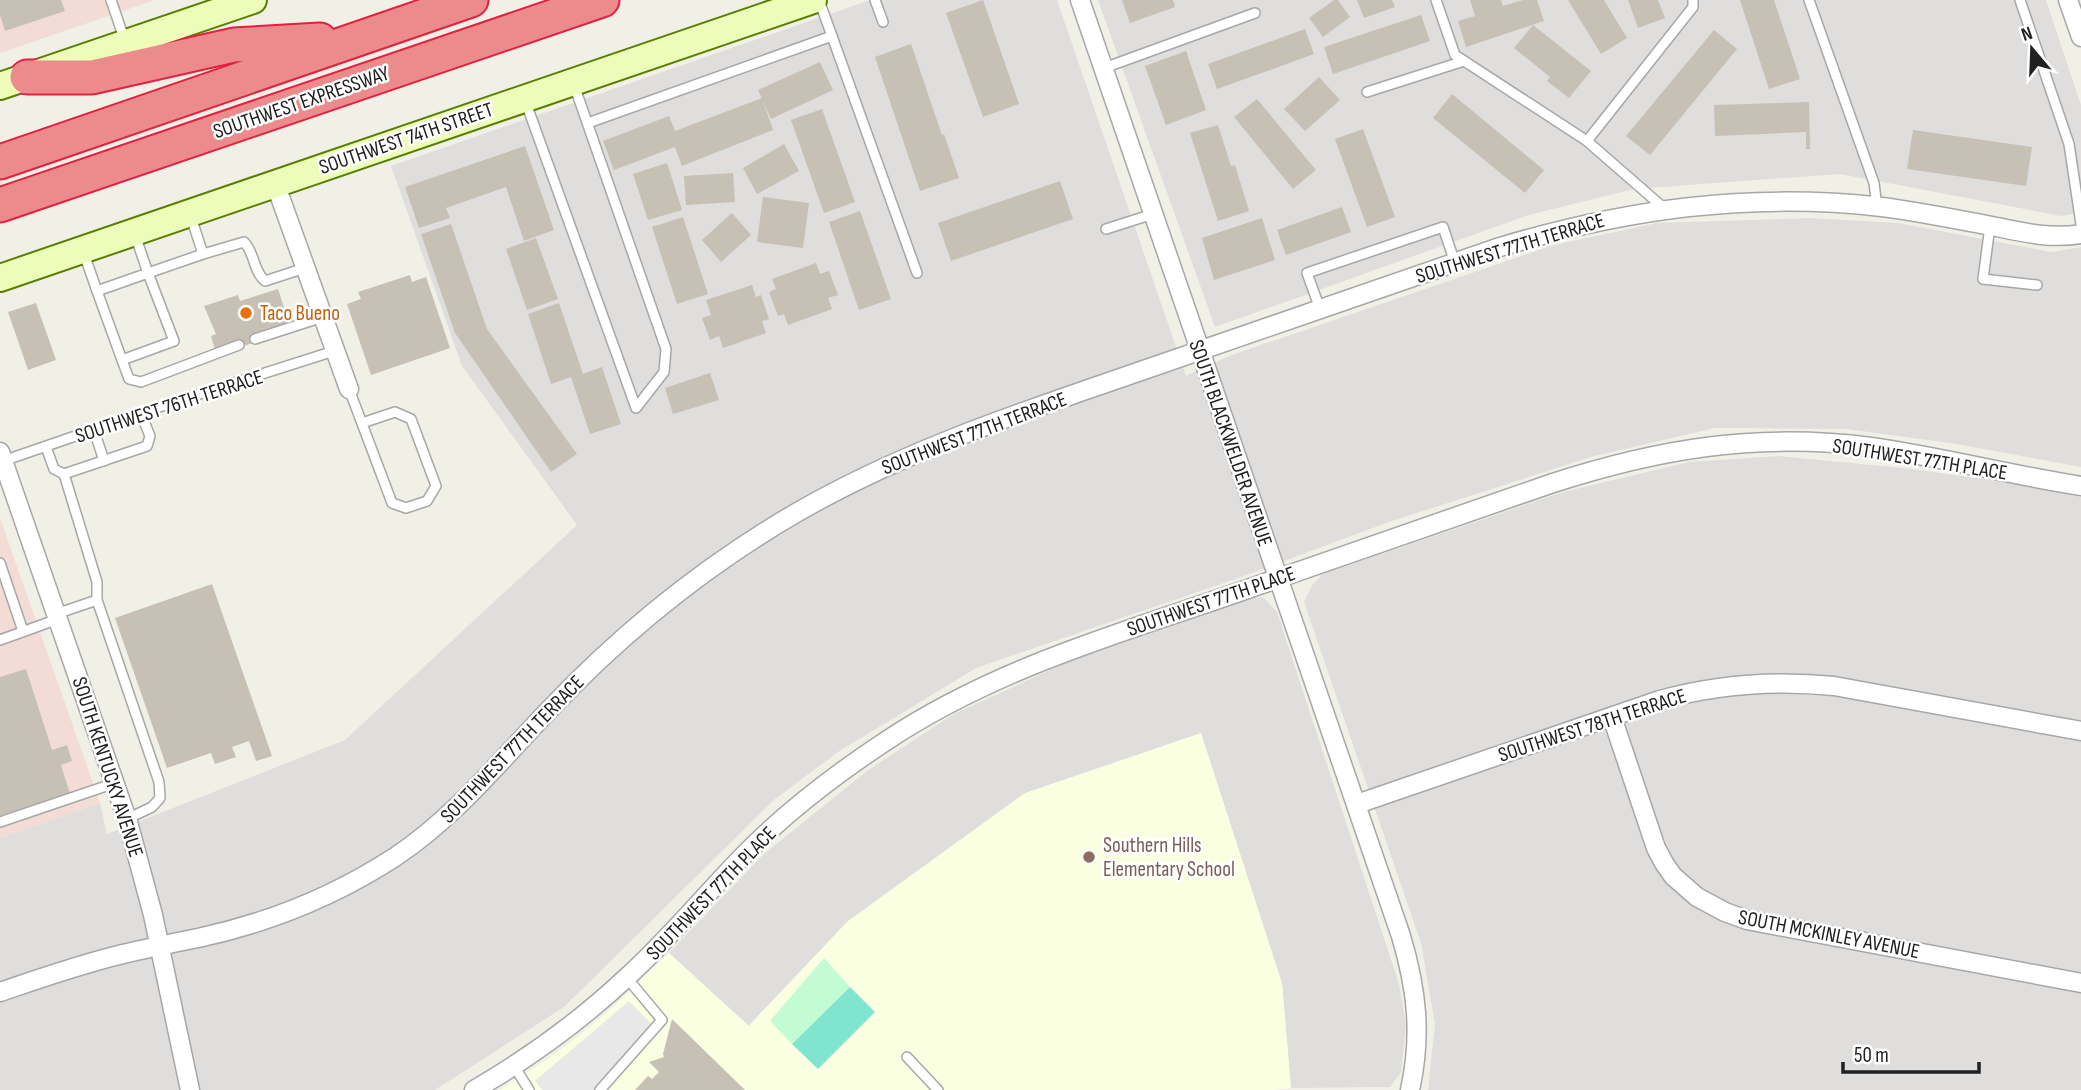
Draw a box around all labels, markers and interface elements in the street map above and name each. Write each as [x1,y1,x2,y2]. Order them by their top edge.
north arrow [1997,14,2067,84]
text: N [2018,22,2035,47]
street label: SOUTHWEST EXPRESSWAY [210,61,393,144]
street label: SOUTHWEST 74TH STREET [316,97,497,180]
street label: SOUTHWEST 77TH TERRACE [1413,208,1607,289]
place label: Taco Bueno [260,301,340,326]
marker: Taco Bueno [238,305,254,321]
street label: SOUTH BLACKWELDER AVENUE [1183,337,1278,550]
street label: SOUTHWEST 76TH TERRACE [72,364,266,449]
street label: SOUTHWEST 77TH TERRACE [878,387,1070,480]
street label: SOUTHWEST 77TH PLACE [1831,433,2009,486]
street label: SOUTHWEST 77TH PLACE [1124,561,1299,642]
street label: SOUTHWEST 77TH TERRACE [435,670,589,829]
street label: SOUTH KENTUCKY AVENUE [67,674,148,860]
street label: SOUTHWEST 78TH TERRACE [1495,683,1689,768]
street label: SOUTHWEST 77TH PLACE [641,821,782,965]
place label: Southern Hills Elementary School [1103,833,1235,882]
marker: Southern Hills Elementary School [1081,849,1097,865]
street label: SOUTH MCKINLEY AVENUE [1736,905,1922,964]
scale bar [1843,1030,1980,1074]
text: 50 m [1854,1043,1889,1068]

